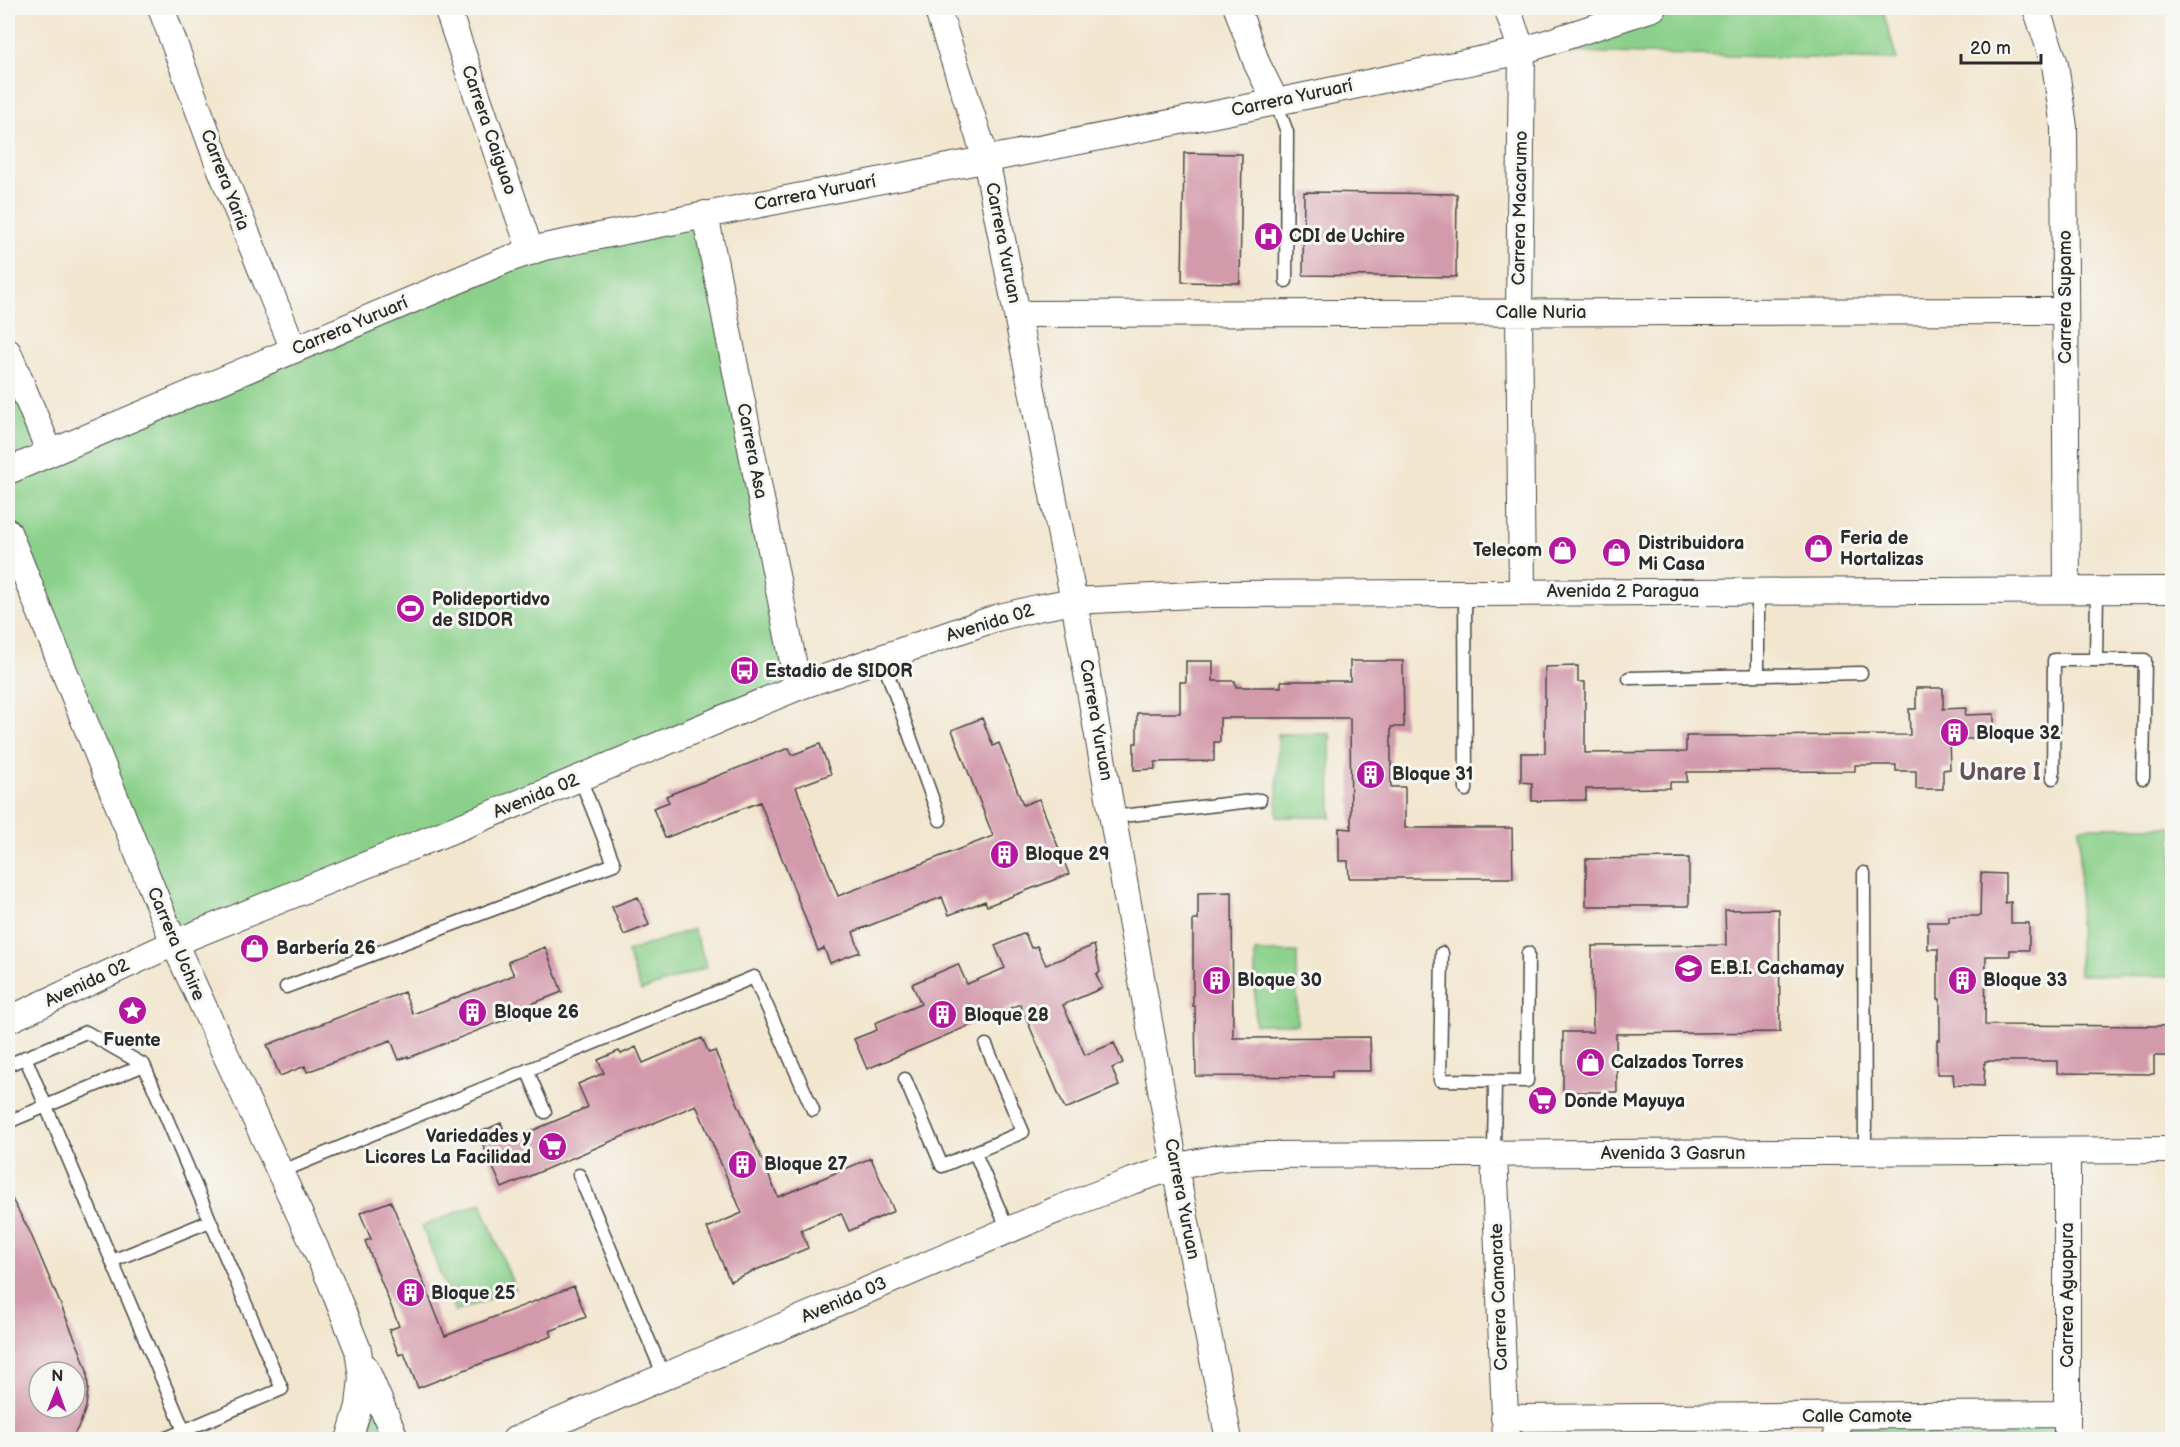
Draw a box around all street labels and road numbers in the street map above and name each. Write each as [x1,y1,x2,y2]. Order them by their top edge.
street label: Carrera Caiguao [457,63,521,197]
street label: Carrera Yuruarí [1229,75,1355,121]
street label: Carrera Yaria [196,127,254,233]
street label: Carrera Macarumo [1508,131,1532,285]
street label: Carrera Yuruarí [752,171,878,215]
street label: Carrera Yuruan [981,181,1025,305]
street label: Carrera Supamo [2055,230,2076,364]
street label: Carrera Yuruarí [289,292,412,360]
street label: Calle Nuria [1496,302,1586,323]
street label: Carrera Asa [732,401,772,501]
street label: Avenida 2 Paragua [1547,581,1699,602]
street label: Avenida 02 [944,600,1037,646]
street label: Carrera Yuruan [1075,658,1117,782]
street label: Avenida 02 [490,769,582,823]
street label: Carrera Uchire [143,884,209,1004]
street label: Avenida 02 [42,954,133,1012]
street label: Carrera Yuruan [1160,1137,1204,1261]
street label: Avenida 3 Gasrun [1601,1143,1745,1164]
street label: Carrera Aguapura [2057,1222,2078,1368]
street label: Carrera Camarate [1486,1223,1512,1371]
street label: Avenida 03 [798,1273,890,1327]
street label: Calle Camote [1802,1406,1912,1427]

